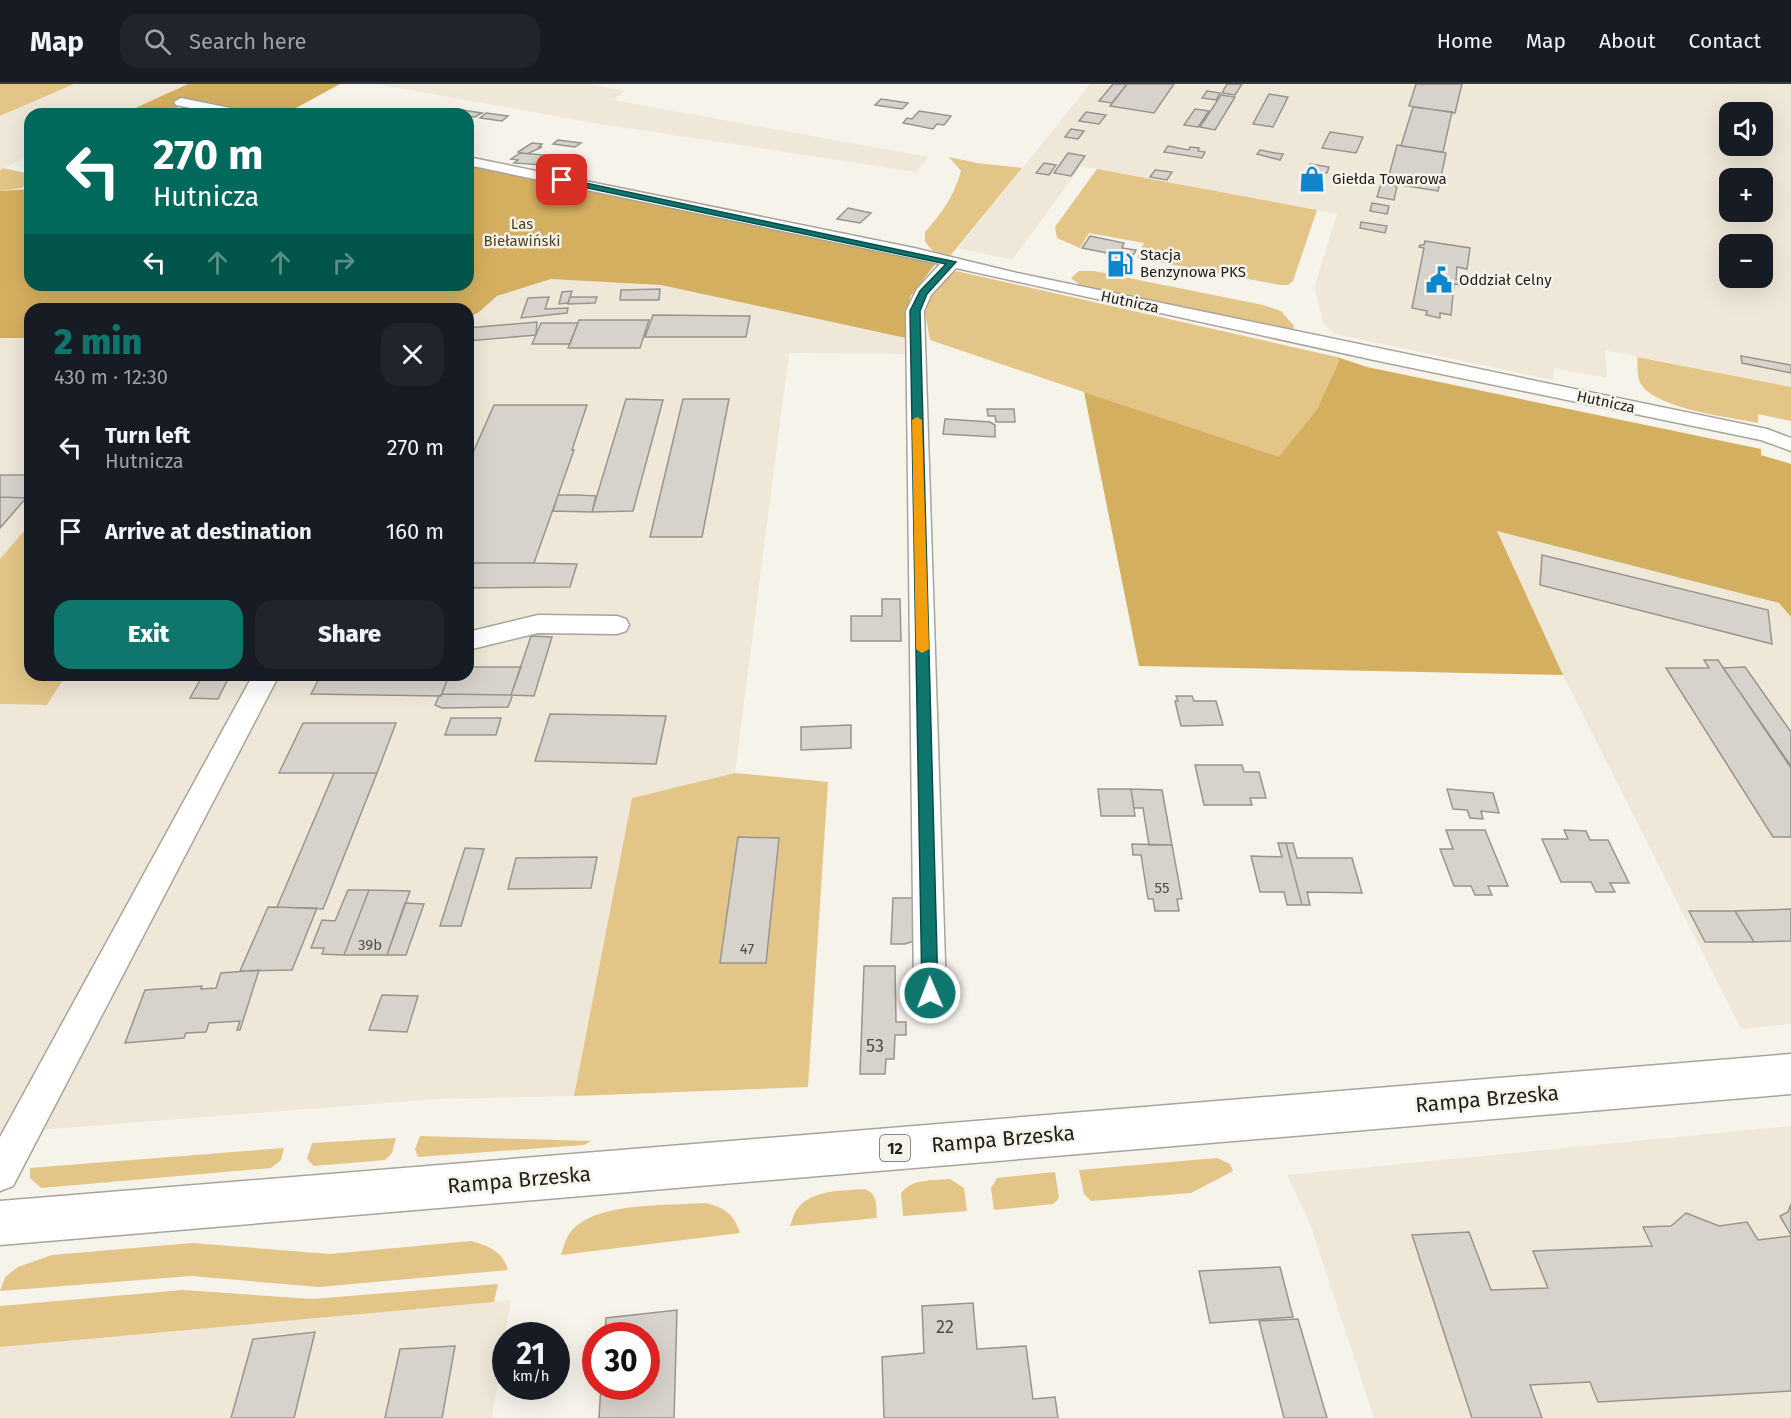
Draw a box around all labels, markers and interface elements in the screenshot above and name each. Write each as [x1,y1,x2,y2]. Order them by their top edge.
search box [120,14,540,68]
text: Map [30,25,84,58]
icon: search [141,25,174,58]
text: Search here [189,28,307,55]
text: Home [1437,28,1493,54]
text: Map [1526,28,1566,54]
text: About [1599,28,1656,54]
text: Contact [1689,28,1761,54]
map controls [1719,102,1773,288]
button: sound [1719,102,1773,156]
text: 270 m [153,130,264,180]
icon: left [54,132,132,210]
pin [536,154,587,205]
icon: arrive [545,163,578,196]
shop icon: Giełda Towarowa [1297,164,1327,194]
button: + [1719,168,1773,222]
place label: Giełda Towarowa [1332,170,1447,188]
text: Hutnicza [153,181,259,213]
park label: Las Bieławiński [484,215,560,250]
button: − [1719,234,1773,288]
icon: left [138,246,171,279]
icon: ahead [201,246,234,279]
icon: ahead [264,246,297,279]
icon: right [327,246,360,279]
place label: Stacja Benzynowa PKS [1140,246,1246,281]
fuel station icon: Stacja Benzynowa PKS [1105,249,1135,279]
public building icon: Oddział Celny [1424,265,1454,295]
place label: Oddział Celny [1459,271,1552,289]
street label: Hutnicza [1099,287,1161,317]
text: 2 min [54,320,142,364]
button: close [381,323,444,386]
text: 430 m · 12:30 [54,365,168,389]
street label: Hutnicza [1575,387,1637,417]
text: Turn left [105,422,190,449]
icon: left [54,431,87,464]
text: 270 m [387,434,444,461]
text: Hutnicza [105,449,184,473]
icon: arrive [54,515,87,548]
text: Arrive at destination [105,518,312,545]
text: 160 m [386,518,444,545]
button: Exit [54,600,243,669]
button: Share [255,600,444,669]
house number: 55 [1155,879,1169,897]
house number: 39b [358,936,382,954]
house number: 47 [740,940,754,958]
position arrow [898,961,962,1025]
house number: 53 [866,1035,884,1057]
street label: Rampa Brzeska [1414,1080,1560,1118]
street label: Rampa Brzeska [930,1120,1076,1158]
road number: 12 [880,1135,910,1161]
street label: Rampa Brzeska [446,1161,592,1199]
house number: 22 [936,1316,954,1338]
speed limit sign: 30 [582,1322,660,1400]
text: 21 [517,1336,545,1372]
text: km/h [512,1367,550,1385]

